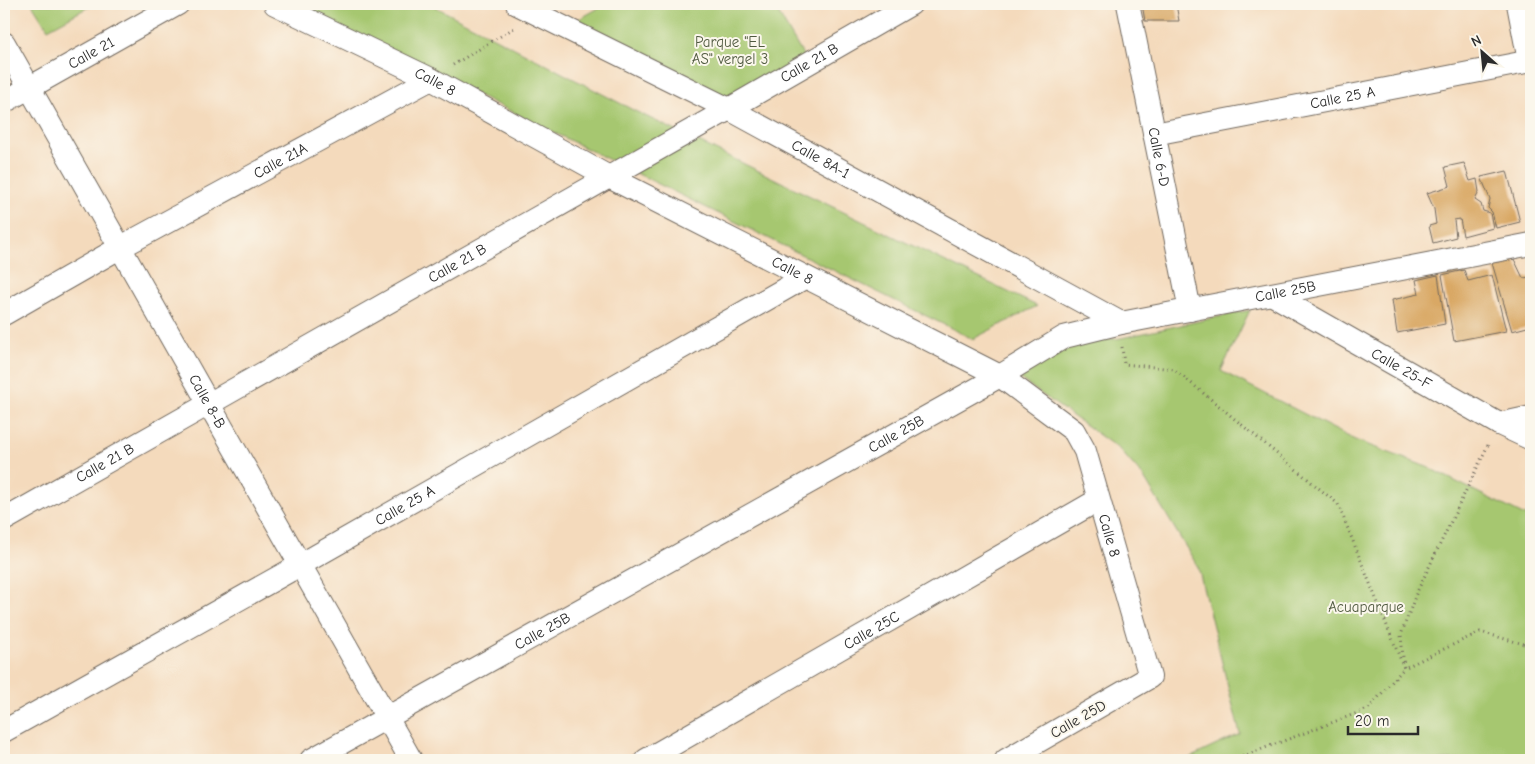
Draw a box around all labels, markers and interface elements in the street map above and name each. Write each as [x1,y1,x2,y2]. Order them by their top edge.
north arrow [1458,28,1508,78]
text: N [1468,31,1484,51]
street label: Calle 21 [65,33,117,73]
park label: Parque "EL AS" vergel 3 [692,33,768,68]
street label: Calle 21 B [777,39,842,87]
street label: Calle 8 [412,64,459,100]
street label: Calle 25 A [1308,82,1377,113]
street label: Calle 6-D [1144,126,1174,188]
street label: Calle 8A-1 [788,136,853,182]
street label: Calle 21A [250,139,311,183]
street label: Calle 21 B [425,239,490,287]
street label: Calle 8 [769,252,816,288]
street label: Calle 25B [1254,277,1317,306]
street label: Calle 25-F [1368,344,1435,393]
street label: Calle 8-B [185,371,230,431]
street label: Calle 25B [865,411,927,457]
street label: Calle 21 B [73,439,137,486]
street label: Calle 25 A [372,481,438,529]
street label: Calle 8 [1095,512,1124,559]
park label: Acuaparque [1328,598,1404,616]
street label: Calle 25C [840,607,902,653]
street label: Calle 25B [511,608,574,654]
street label: Calle 25D [1047,696,1109,742]
scale bar [1348,704,1418,736]
text: 20 m [1355,712,1389,730]

